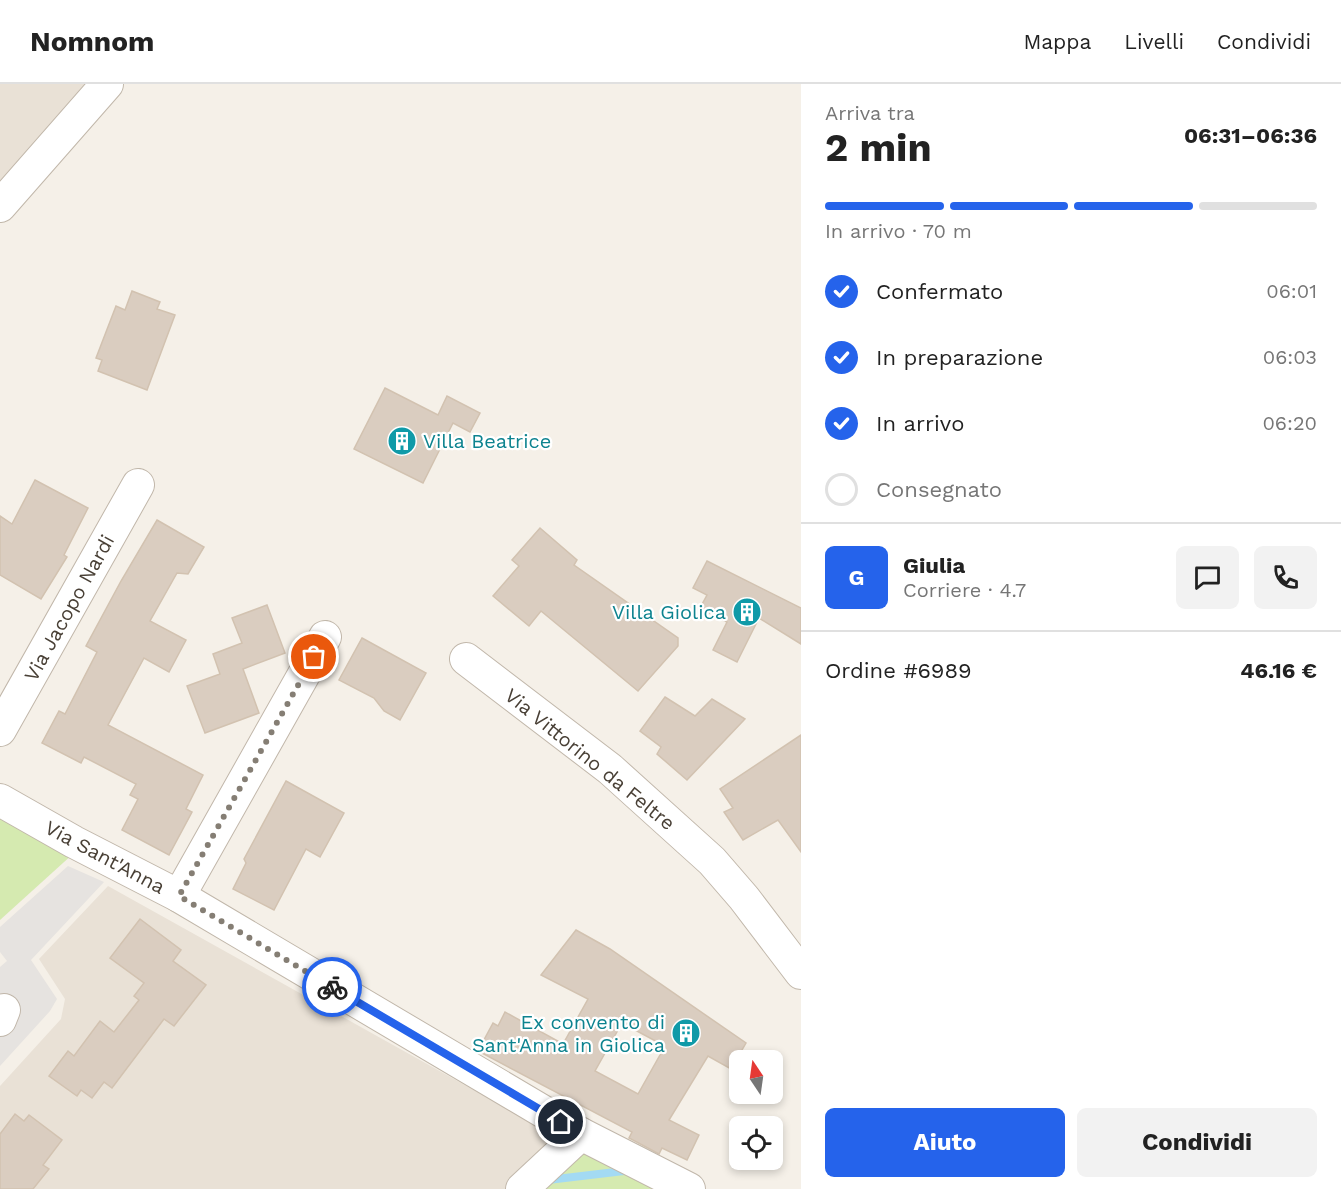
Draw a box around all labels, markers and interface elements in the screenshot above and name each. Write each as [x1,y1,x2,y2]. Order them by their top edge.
text: Nomnom [30,25,154,58]
text: Mappa [1023,29,1091,54]
text: Livelli [1124,29,1184,54]
text: Condividi [1217,29,1311,54]
text: Arriva tra [825,101,915,125]
text: 06:31–06:36 [1184,123,1317,148]
text: 2 min [825,125,932,170]
text: In arrivo · 70 m [825,219,972,243]
icon: check [825,275,858,308]
text: Confermato [876,279,1003,304]
text: 06:01 [1266,279,1317,303]
icon: check [825,341,858,374]
text: In preparazione [876,345,1043,370]
text: 06:03 [1263,345,1317,369]
icon: check [825,407,858,440]
text: In arrivo [876,411,964,436]
text: 06:20 [1262,411,1317,435]
building icon: Villa Beatrice [386,425,418,457]
place label: Villa Beatrice [423,429,551,453]
text: Consegnato [876,477,1002,502]
street label: Via Jacopo Nardi [19,531,119,685]
button: chat [1176,546,1239,609]
button: phone [1254,546,1317,609]
text: Giulia [903,553,965,578]
text: G [849,565,864,590]
text: Corriere · 4.7 [903,578,1026,602]
building icon: Villa Giolica [731,596,763,628]
place label: Villa Giolica [612,600,726,624]
pin [288,631,339,682]
icon: bag [297,640,330,673]
text: Ordine #6989 [825,658,972,683]
text: 46.16 € [1240,658,1317,683]
street label: Via Vittorino da Feltre [500,683,680,835]
street label: Via Sant'Anna [41,815,169,899]
courier [302,957,362,1017]
icon: bike [316,971,349,1004]
place label: Ex convento di Sant'Anna in Giolica [472,1010,665,1057]
building icon: Ex convento di Sant'Anna in Giolica [670,1017,702,1049]
north arrow [729,1050,783,1104]
map controls [729,1050,783,1170]
pin [535,1096,586,1147]
icon: home [544,1105,577,1138]
button: Aiuto [825,1108,1065,1177]
button: Condividi [1077,1108,1317,1177]
button: locate [729,1116,783,1170]

